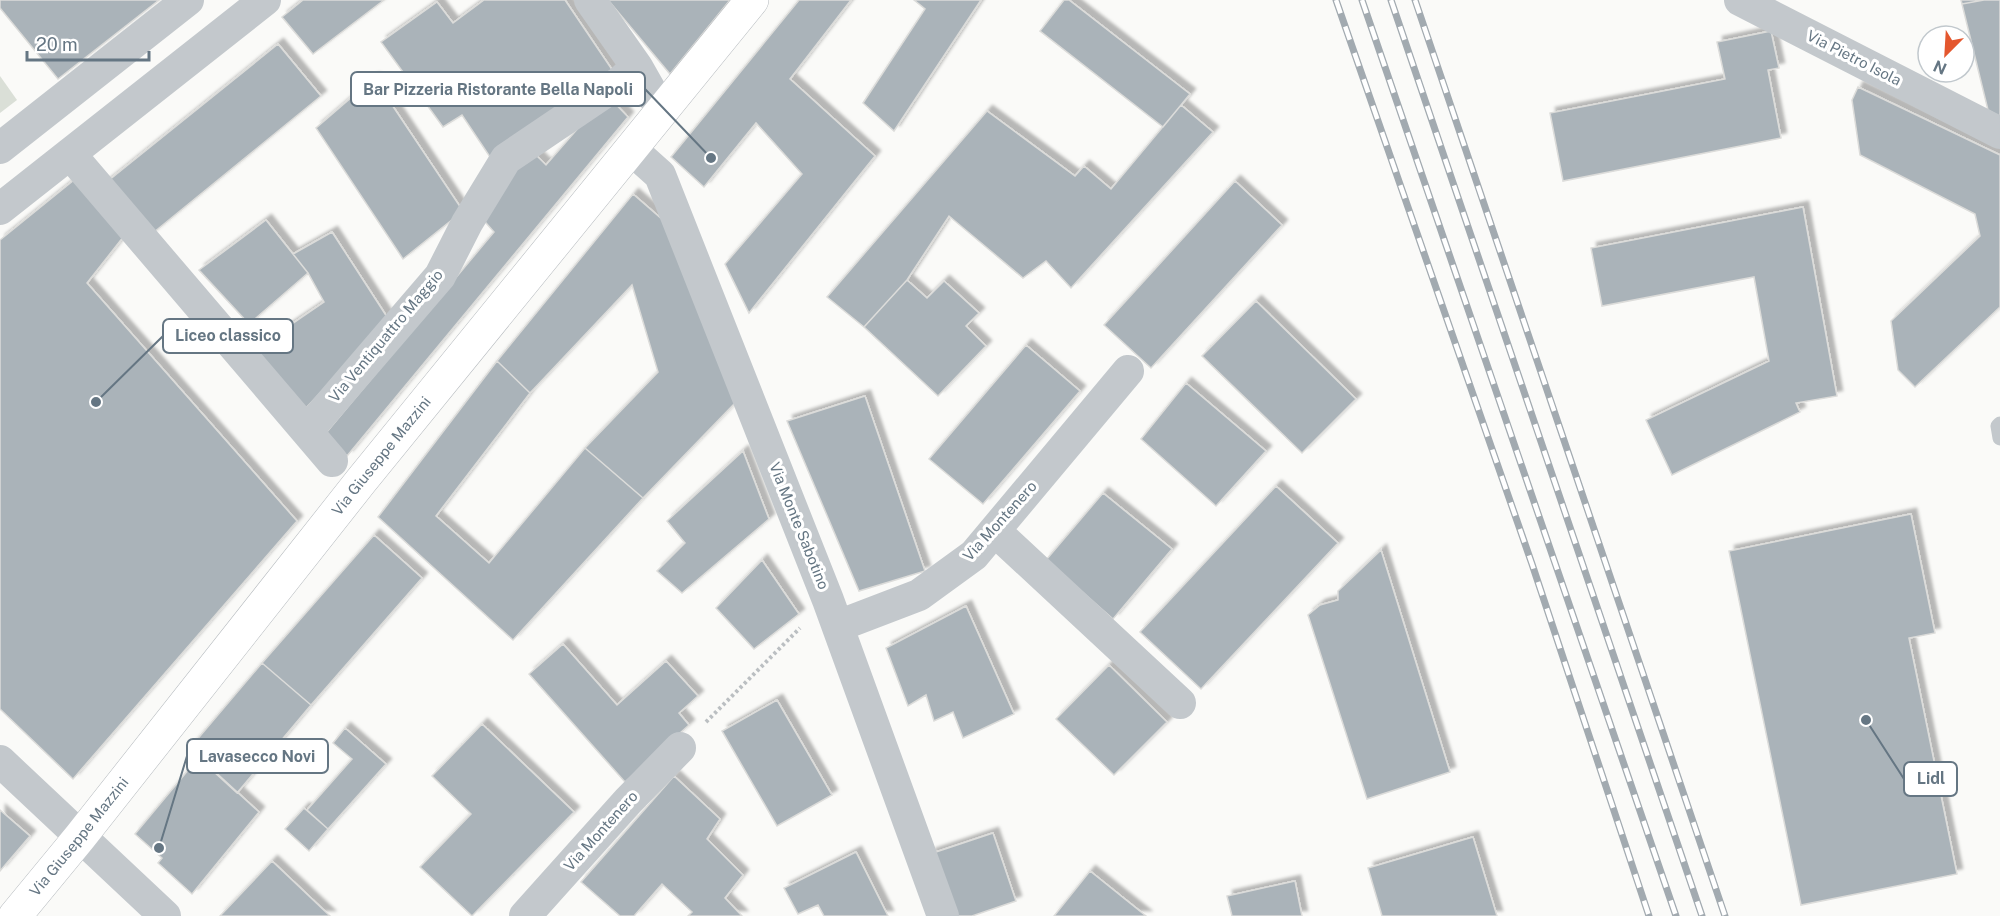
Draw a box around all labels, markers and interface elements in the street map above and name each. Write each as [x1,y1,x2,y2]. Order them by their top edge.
scale bar [27,24,148,62]
north arrow [1916,24,1976,84]
street label: Via Pietro Isola [1804,26,1904,89]
text: 20 m [36,34,78,55]
text: N [1931,56,1950,78]
callout: Bar Pizzeria Ristorante Bella Napoli [351,72,645,106]
text: Bar Pizzeria Ristorante Bella Napoli [363,80,633,99]
street label: Via Ventiquattro Maggio [325,266,446,405]
callout: Liceo classico [163,319,293,353]
text: Liceo classico [175,326,281,345]
street label: Via Giuseppe Mazzini [328,393,434,519]
street label: Via Monte Sabotino [766,460,833,592]
street label: Via Montenero [959,477,1040,564]
callout: Lavasecco Novi [187,739,328,773]
text: Lavasecco Novi [199,747,315,766]
callout: Lidl [1904,762,1957,796]
text: Lidl [1917,769,1945,788]
street label: Via Giuseppe Mazzini [26,774,132,899]
street label: Via Montenero [560,787,641,874]

